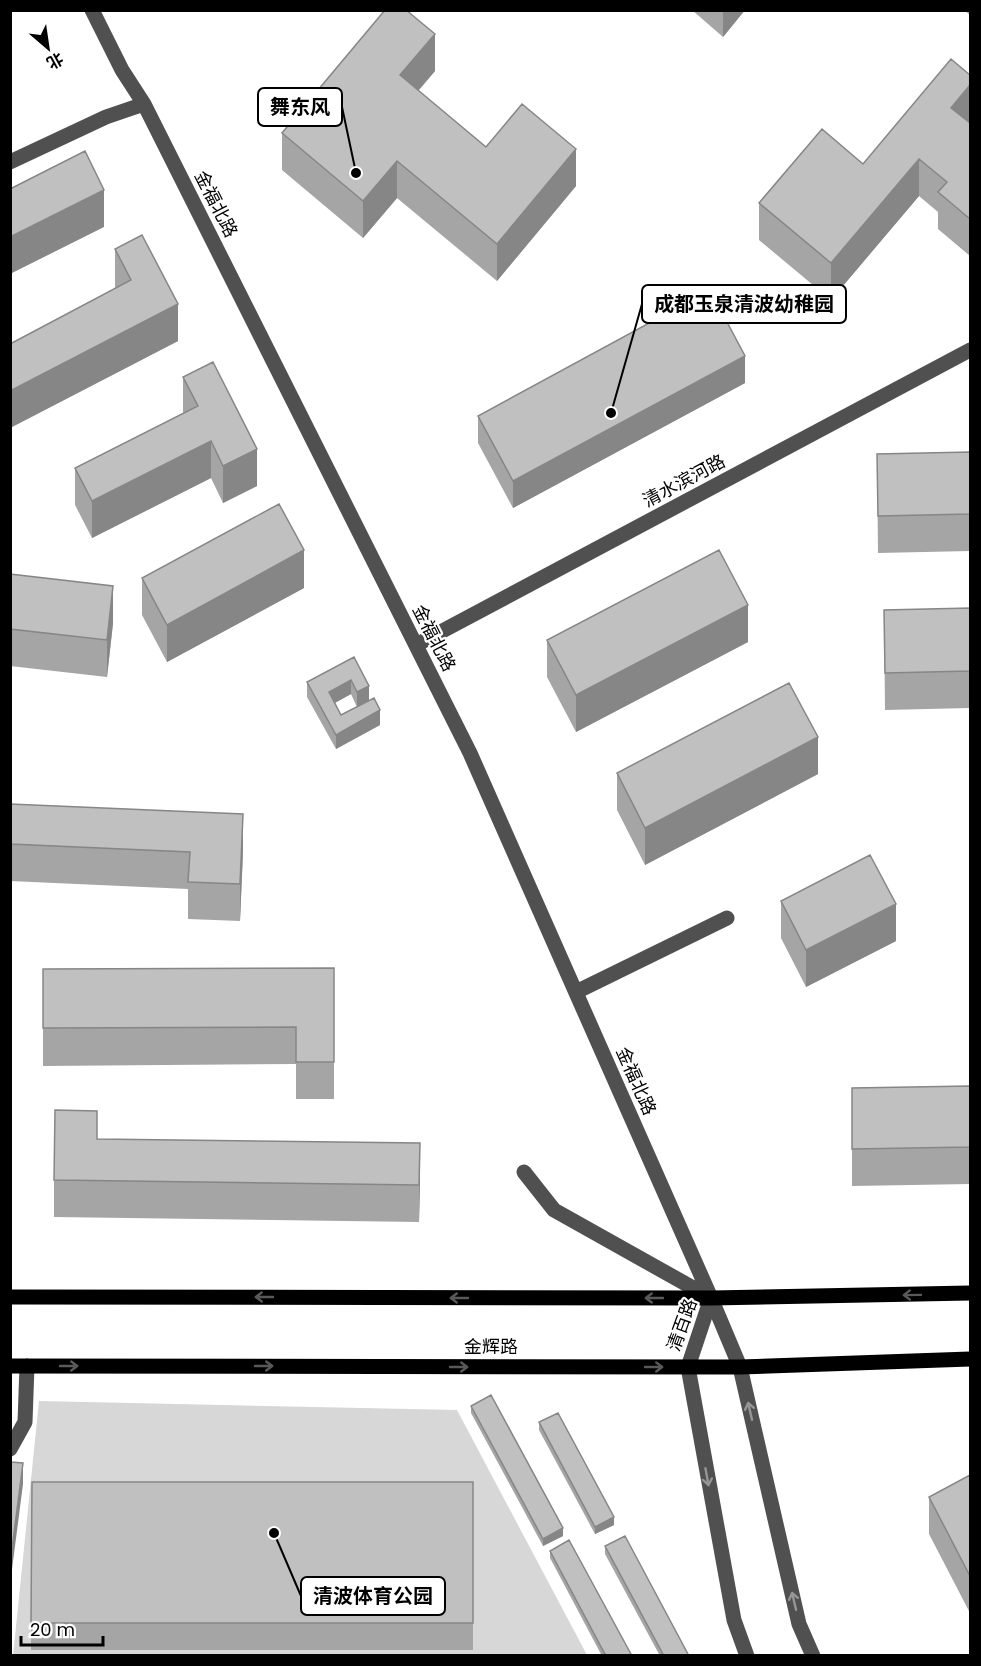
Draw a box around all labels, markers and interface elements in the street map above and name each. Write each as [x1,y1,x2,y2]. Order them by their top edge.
north arrow [18,18,78,78]
text: 北 [42,47,68,75]
callout: 舞东风 [258,88,342,126]
text: 舞东风 [270,93,330,121]
street label: 金福北路 [189,166,244,242]
callout: 成都玉泉清波幼稚园 [642,285,846,323]
text: 成都玉泉清波幼稚园 [654,290,834,318]
street label: 清水滨河路 [638,448,729,513]
street label: 金福北路 [407,600,462,676]
street label: 金福北路 [610,1043,663,1119]
one-way arrow [903,1289,923,1300]
one-way arrow [255,1291,275,1303]
one-way arrow [450,1292,470,1304]
one-way arrow [645,1292,665,1304]
street label: 清百路 [661,1295,703,1354]
street label: 金辉路 [464,1334,518,1359]
one-way arrow [58,1360,78,1372]
one-way arrow [253,1360,273,1372]
one-way arrow [448,1361,468,1373]
one-way arrow [643,1361,663,1373]
one-way arrow [744,1402,755,1421]
one-way arrow [702,1467,713,1486]
callout: 清波体育公园 [301,1577,445,1615]
text: 清波体育公园 [313,1582,433,1610]
one-way arrow [787,1592,799,1611]
scale bar [21,1609,104,1647]
text: 20 m [30,1617,75,1642]

